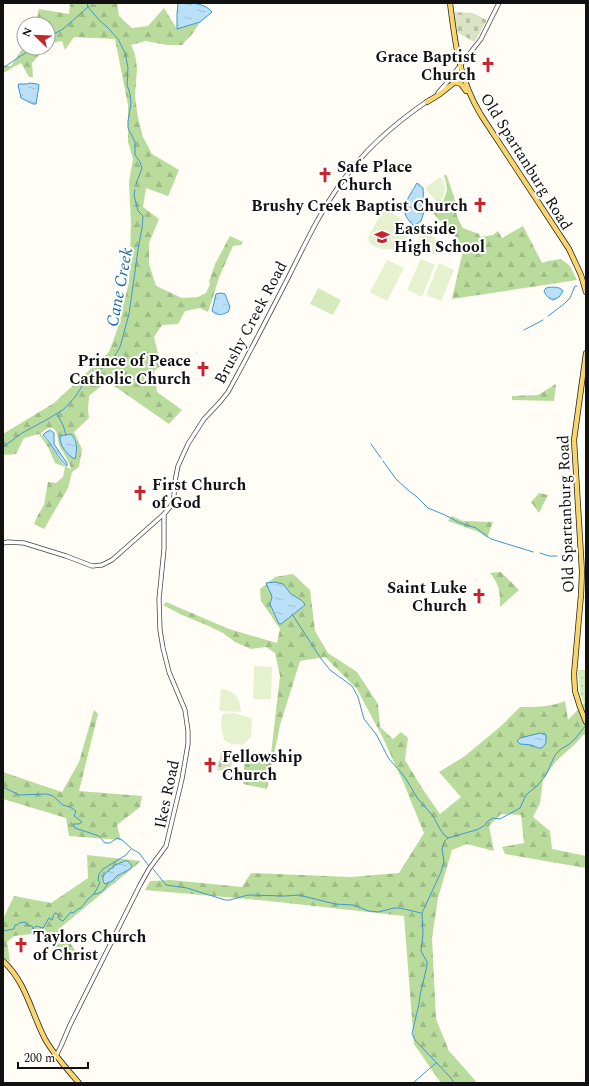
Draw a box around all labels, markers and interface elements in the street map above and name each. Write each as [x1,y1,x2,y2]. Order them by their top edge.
north arrow [16,16,56,56]
text: N [18,25,37,40]
place label: Grace Baptist Church [375,45,476,87]
church icon: Grace Baptist Church [479,56,497,74]
street label: Old Spartanburg Road [474,88,578,235]
place label: Safe Place Church [337,155,412,197]
church icon: Safe Place Church [316,166,334,184]
place label: Brushy Creek Baptist Church [251,194,468,218]
church icon: Brushy Creek Baptist Church [471,196,489,214]
place label: Eastside High School [394,217,485,259]
school or university icon: Eastside High School [373,228,391,246]
water label: Cane Creek [100,245,140,329]
street label: Brushy Creek Road [208,257,293,388]
place label: Prince of Peace Catholic Church [69,349,191,391]
church icon: Prince of Peace Catholic Church [194,360,212,378]
street label: Old Spartanburg Road [551,434,581,593]
place label: First Church of God [152,473,246,515]
church icon: First Church of God [131,484,149,502]
place label: Saint Luke Church [387,576,467,618]
church icon: Saint Luke Church [470,587,488,605]
place label: Fellowship Church [222,745,302,787]
church icon: Fellowship Church [201,756,219,774]
street label: Ikes Road [148,758,186,831]
place label: Taylors Church of Christ [33,925,147,967]
church icon: Taylors Church of Christ [12,936,30,954]
scale bar [18,1044,88,1070]
text: 200 m [24,1049,55,1068]

